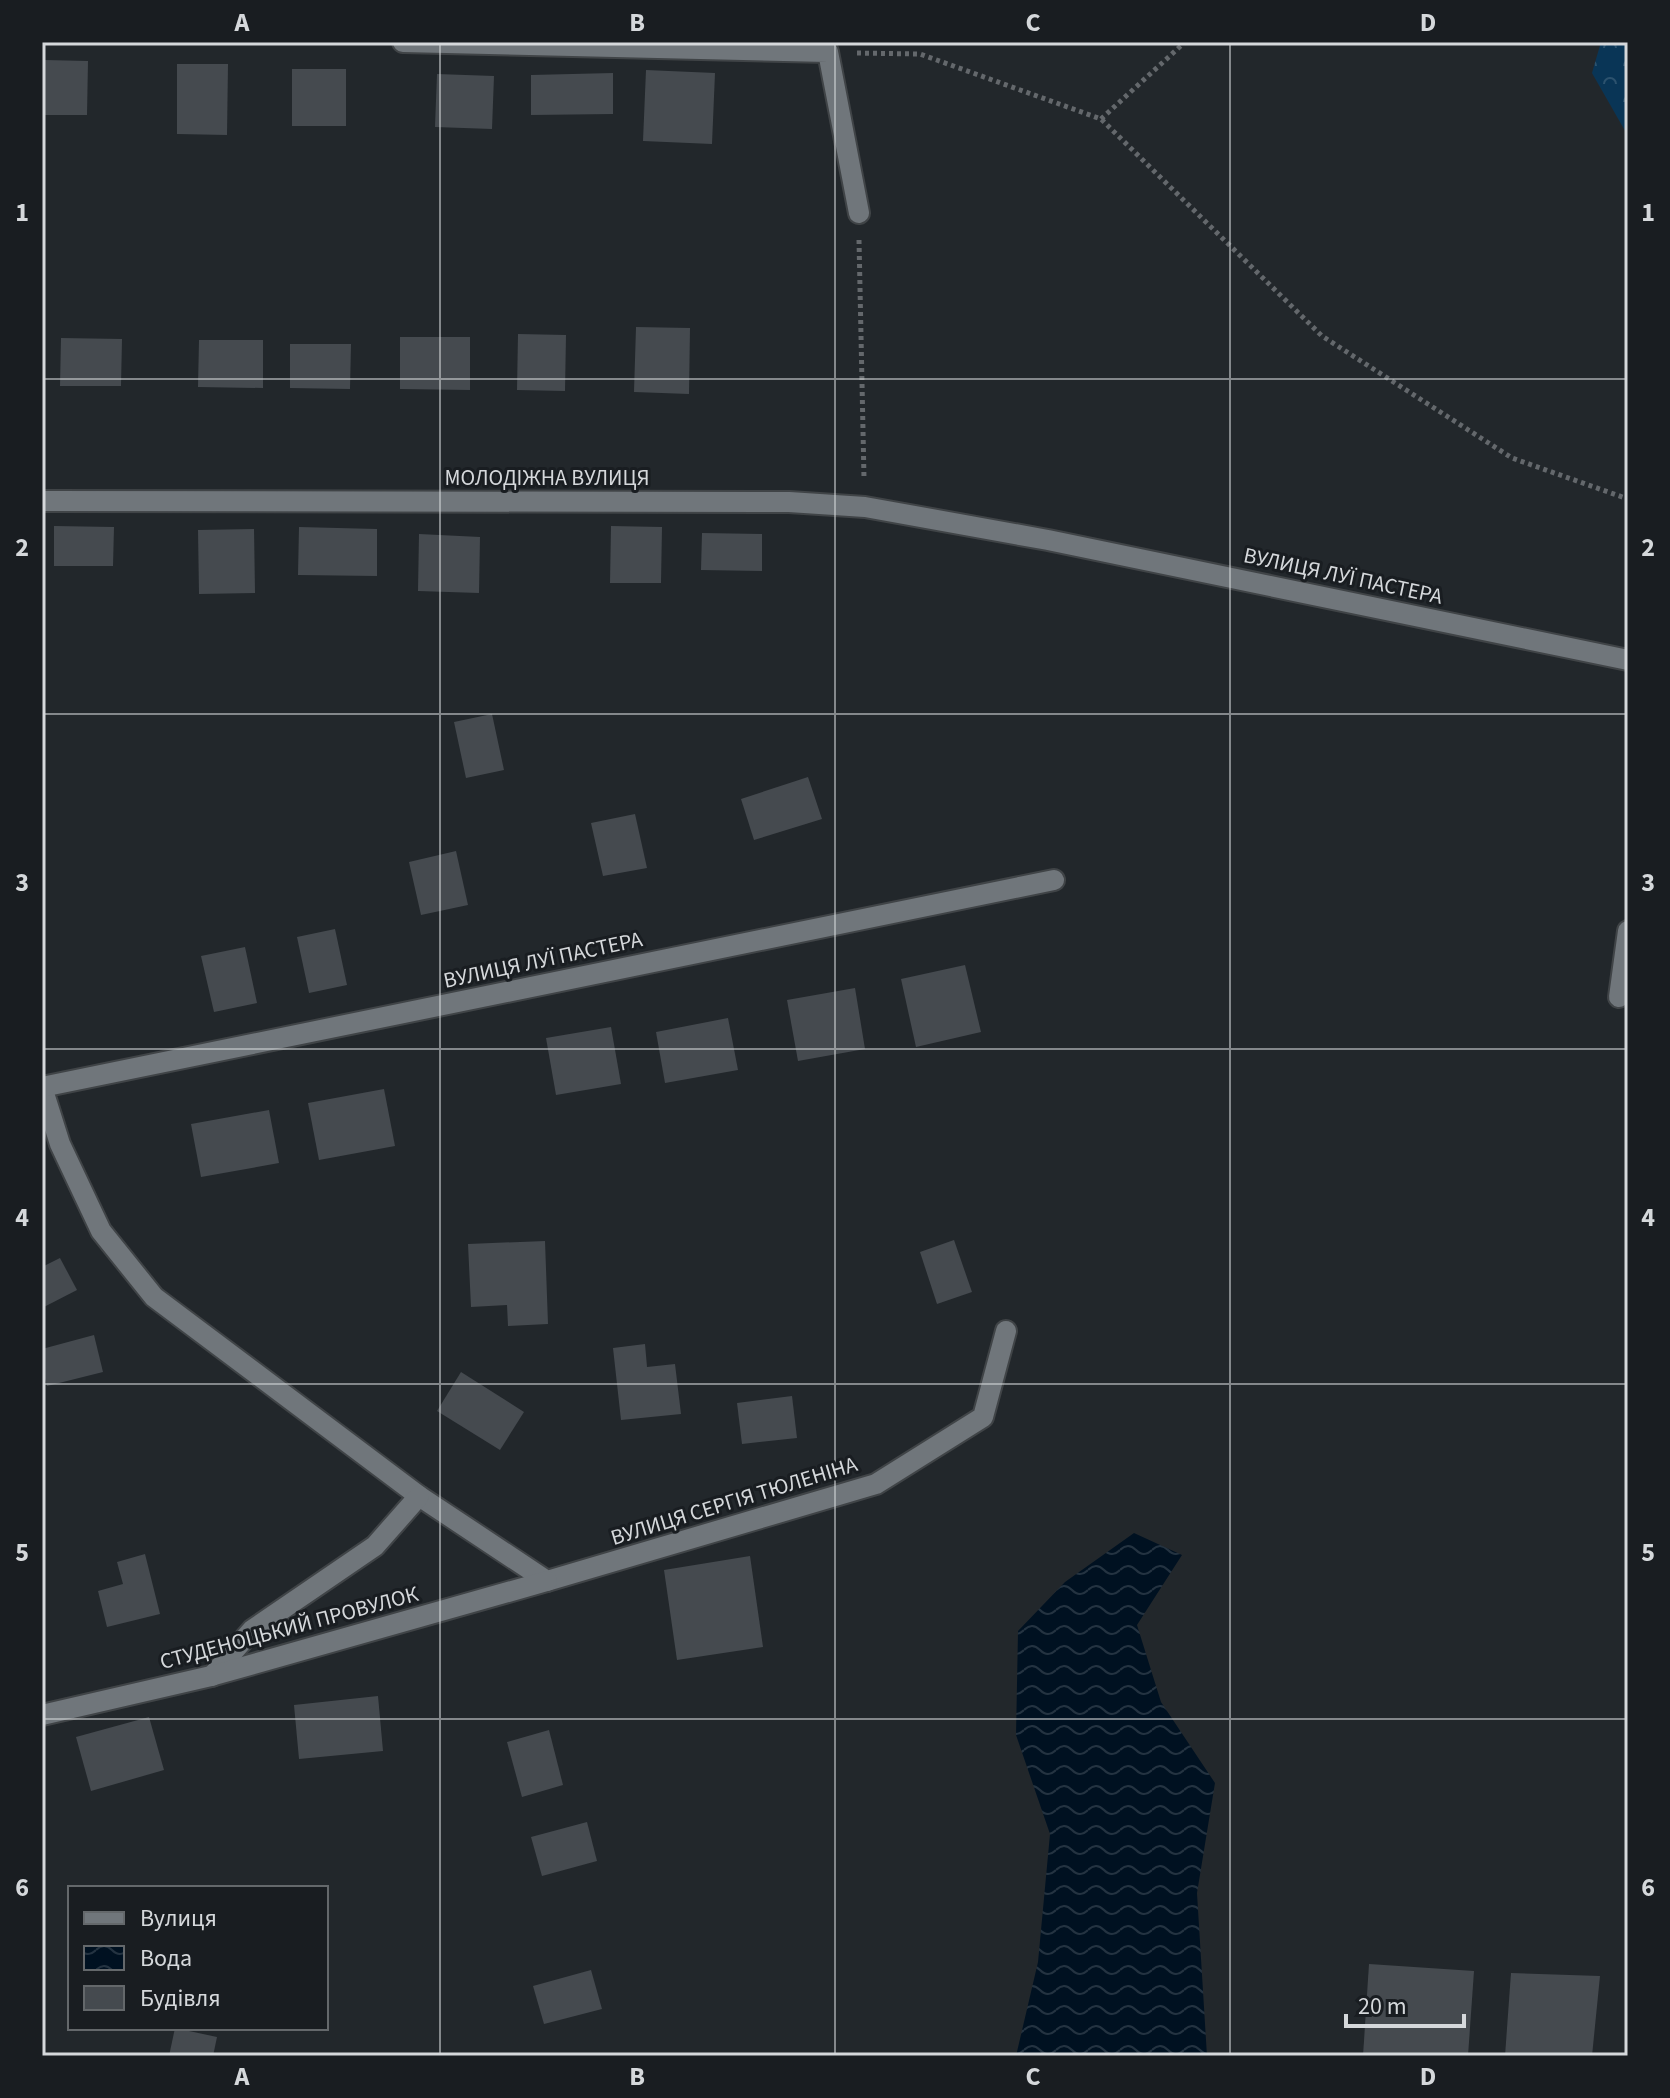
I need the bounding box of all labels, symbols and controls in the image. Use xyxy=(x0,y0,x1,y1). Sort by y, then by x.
text: A xyxy=(234,4,251,41)
text: B xyxy=(629,4,645,41)
text: C xyxy=(1025,4,1041,41)
text: D xyxy=(1420,4,1436,41)
text: 1 xyxy=(15,194,29,231)
text: 1 xyxy=(1641,194,1655,231)
street label: МОЛОДІЖНА ВУЛИЦЯ xyxy=(445,462,649,494)
text: 2 xyxy=(15,529,29,566)
text: 2 xyxy=(1641,529,1655,566)
street label: ВУЛИЦЯ ЛУЇ ПАСТЕРА xyxy=(1241,539,1445,613)
text: 3 xyxy=(15,864,29,901)
text: 3 xyxy=(1641,864,1655,901)
street label: ВУЛИЦЯ ЛУЇ ПАСТЕРА xyxy=(441,923,645,997)
text: 4 xyxy=(15,1199,29,1236)
text: 4 xyxy=(1641,1199,1655,1236)
street label: ВУЛИЦЯ СЕРГІЯ ТЮЛЕНІНА xyxy=(607,1448,861,1554)
text: 5 xyxy=(15,1534,29,1571)
text: 5 xyxy=(1641,1534,1655,1571)
street label: СТУДЕНОЦЬКИЙ ПРОВУЛОК xyxy=(156,1578,422,1678)
text: 6 xyxy=(15,1869,29,1906)
text: 6 xyxy=(1641,1869,1655,1906)
legend xyxy=(68,1886,328,2030)
text: Вулиця xyxy=(140,1901,217,1936)
text: Вода xyxy=(140,1941,192,1976)
scale bar xyxy=(1346,1978,1464,2028)
text: Будівля xyxy=(140,1981,221,2016)
text: 20 m xyxy=(1358,1989,1407,2024)
text: A xyxy=(234,2058,251,2095)
text: B xyxy=(629,2058,645,2095)
text: C xyxy=(1025,2058,1041,2095)
text: D xyxy=(1420,2058,1436,2095)

